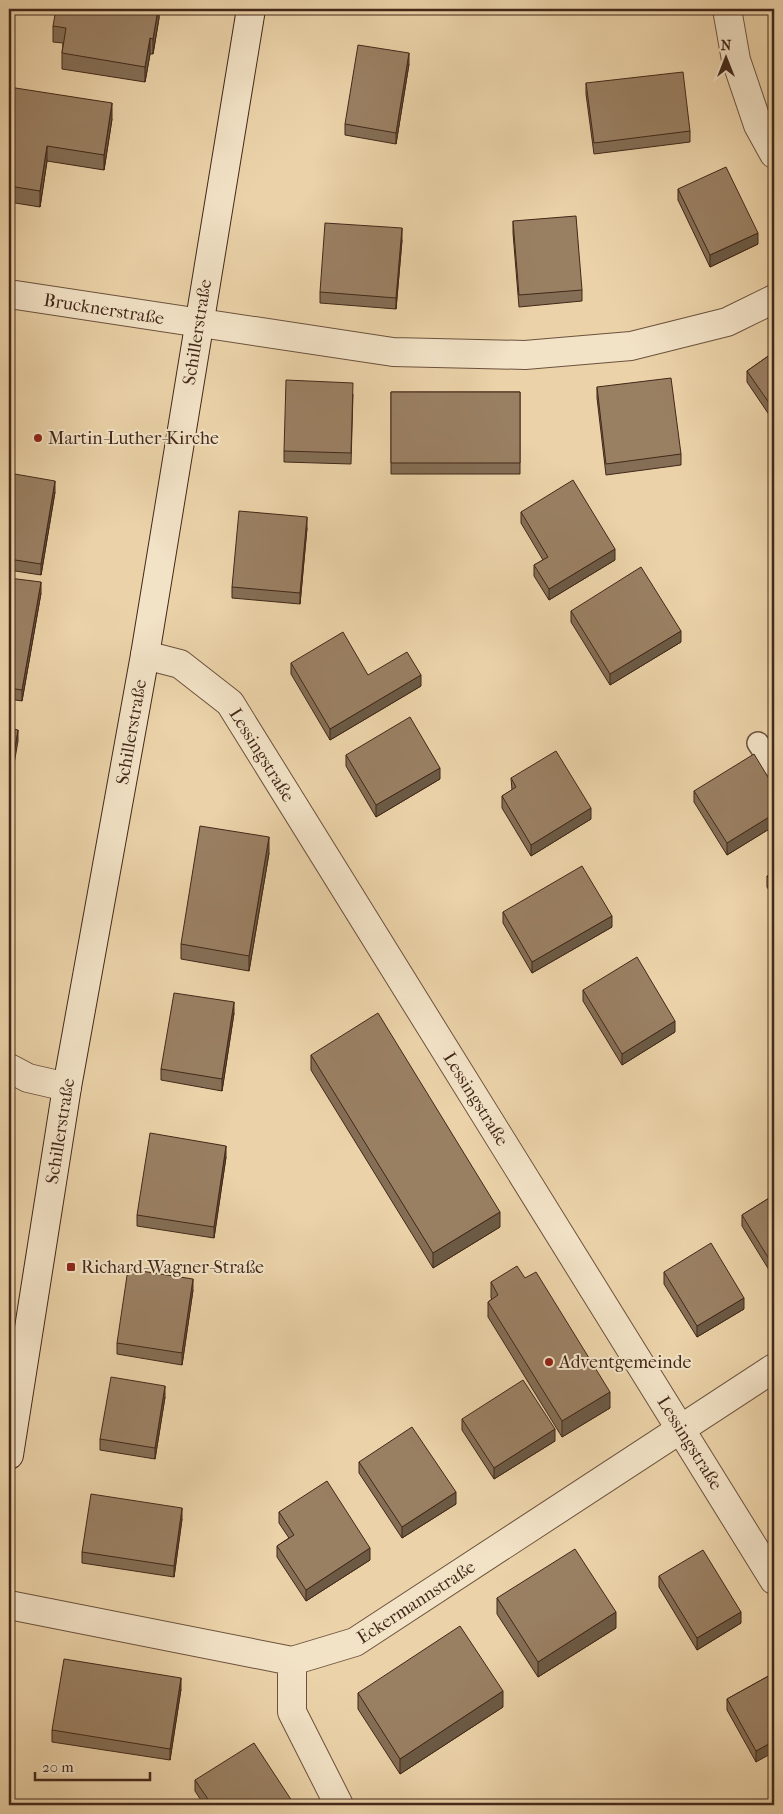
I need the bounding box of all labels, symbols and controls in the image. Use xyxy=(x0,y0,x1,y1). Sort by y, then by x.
north arrow xyxy=(700,32,750,82)
text: N xyxy=(721,37,732,54)
street label: Schillerstraße xyxy=(179,278,216,386)
street label: Brucknerstraße xyxy=(42,290,166,329)
place label: Martin-Luther-Kirche xyxy=(48,428,219,449)
marker: Martin-Luther-Kirche xyxy=(32,432,44,444)
street label: Schillerstraße xyxy=(112,678,151,786)
street label: Lessingstraße xyxy=(224,705,299,806)
street label: Lessingstraße xyxy=(438,1049,513,1150)
street label: Schillerstraße xyxy=(42,1077,79,1185)
place label: Richard-Wagner-Straße xyxy=(81,1257,264,1278)
marker: Richard-Wagner-Straße xyxy=(65,1261,77,1273)
place label: Adventgemeinde xyxy=(558,1352,691,1373)
marker: Adventgemeinde xyxy=(543,1356,555,1368)
street label: Lessingstraße xyxy=(652,1393,727,1494)
street label: Eckermannstraße xyxy=(353,1556,479,1648)
scale bar xyxy=(35,1749,150,1781)
text: 20 m xyxy=(42,1758,74,1776)

